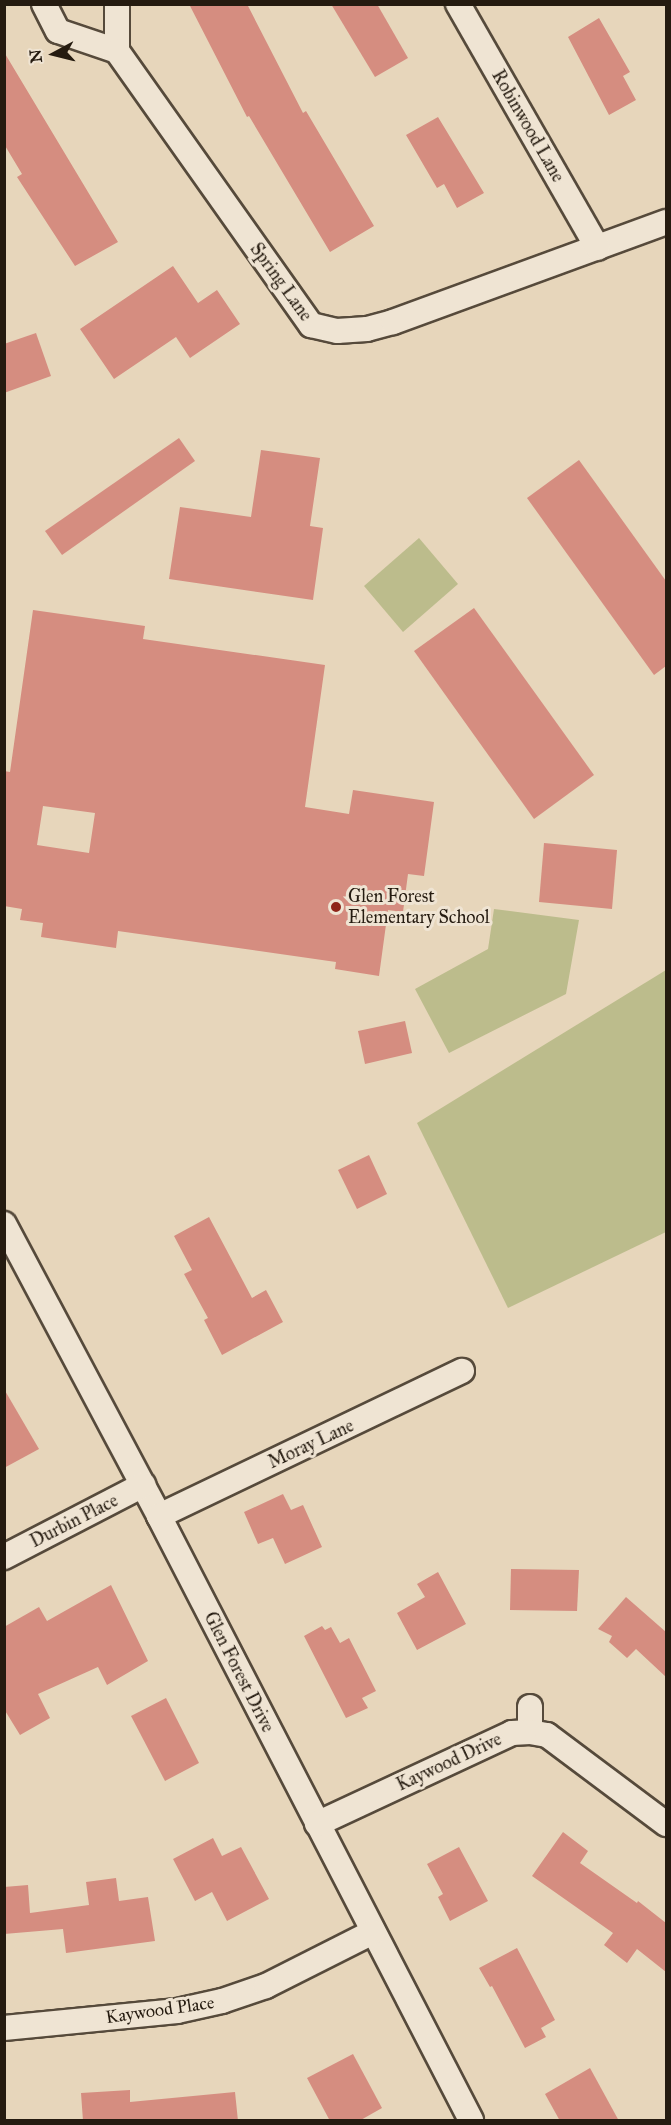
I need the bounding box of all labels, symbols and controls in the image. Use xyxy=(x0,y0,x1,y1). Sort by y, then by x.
north arrow xyxy=(24,24,84,84)
text: N xyxy=(25,48,46,64)
street label: Robinwood Lane xyxy=(487,66,569,186)
street label: Spring Lane xyxy=(245,239,317,325)
place label: Glen Forest Elementary School xyxy=(348,886,490,928)
marker: Glen Forest Elementary School xyxy=(329,900,343,914)
street label: Moray Lane xyxy=(265,1415,357,1473)
street label: Durbin Place xyxy=(26,1490,122,1552)
street label: Glen Forest Drive xyxy=(199,1608,279,1736)
street label: Kaywood Drive xyxy=(393,1728,505,1796)
street label: Kaywood Place xyxy=(104,1992,216,2028)

